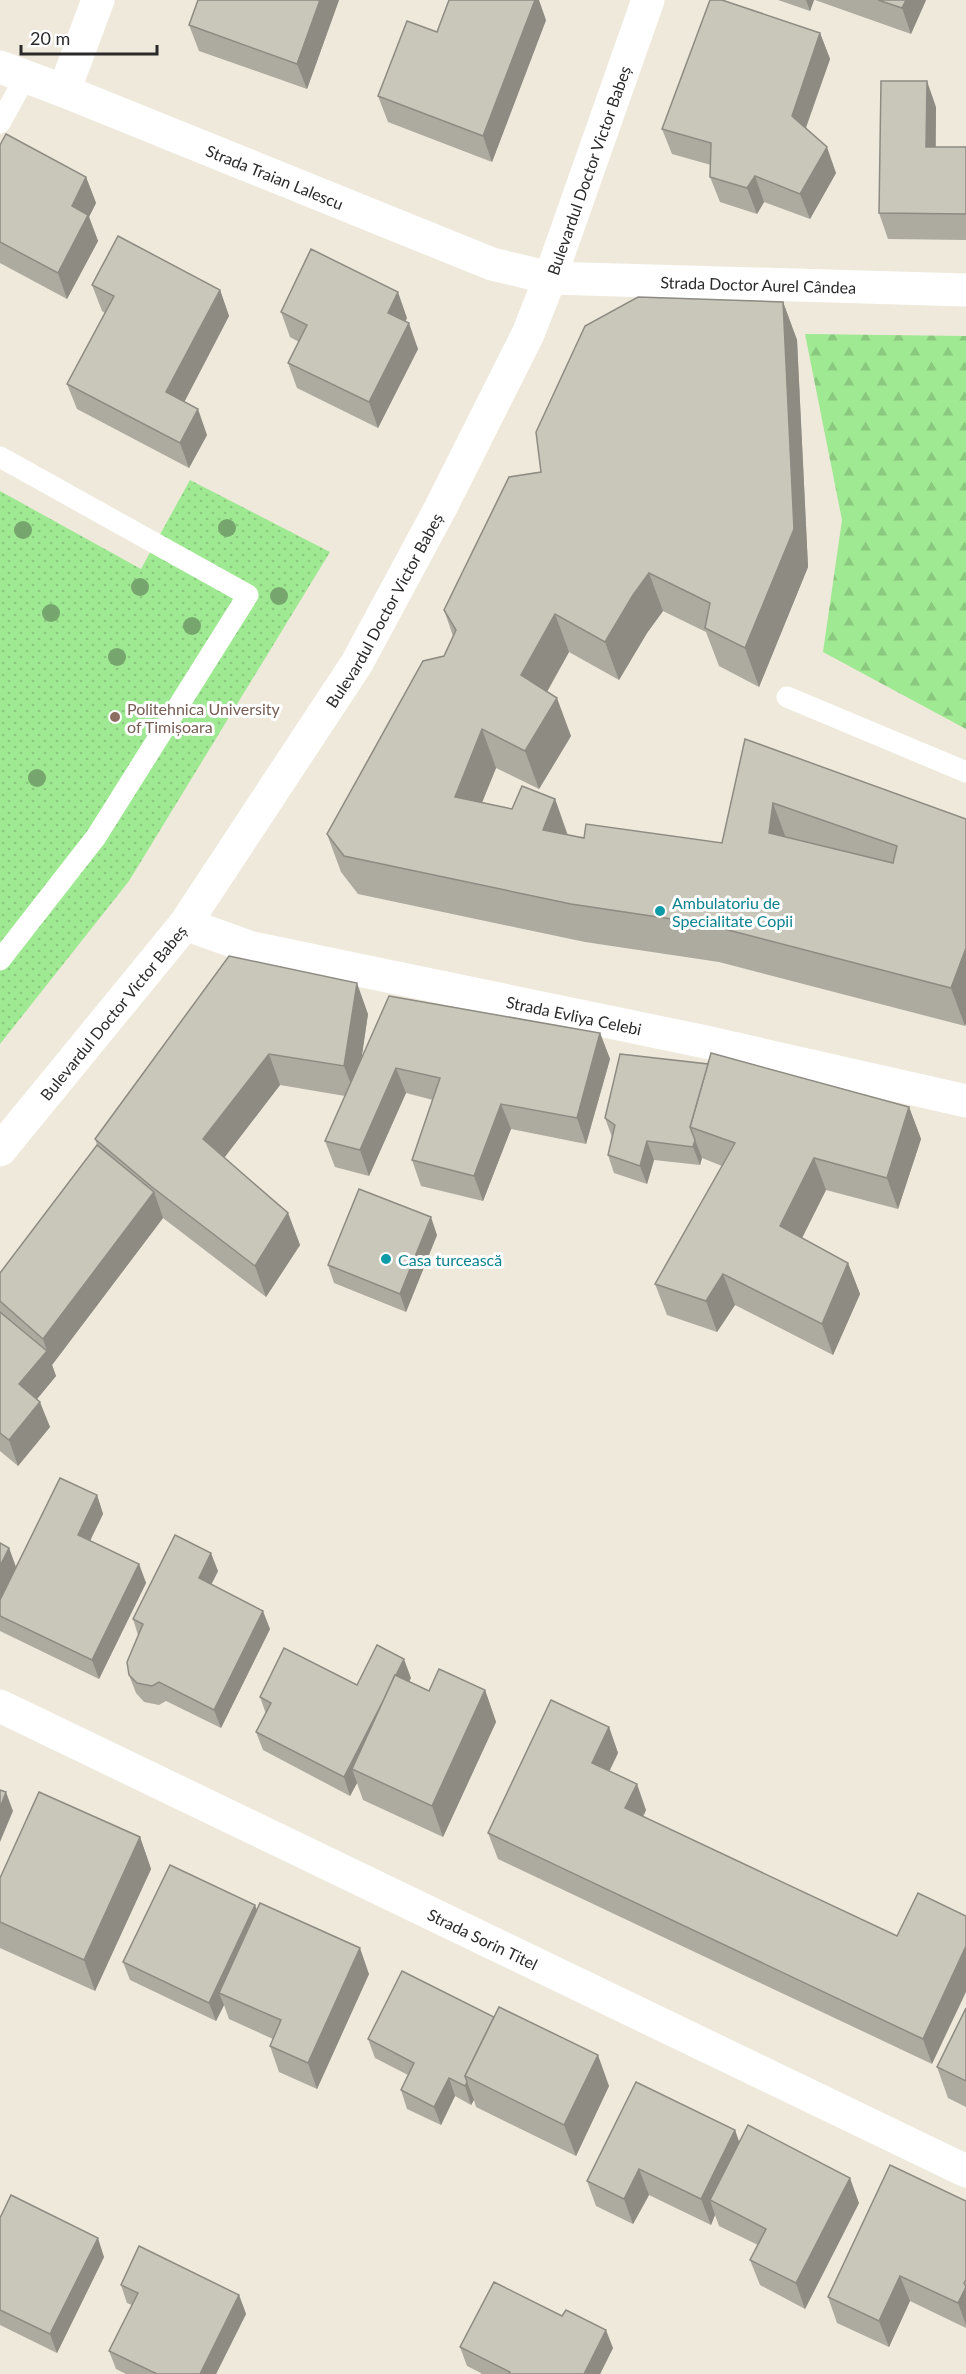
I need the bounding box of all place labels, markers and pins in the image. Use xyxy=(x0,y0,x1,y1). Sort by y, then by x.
place label: Politehnica University of Timișoara xyxy=(127,699,280,736)
marker: Politehnica University of Timișoara xyxy=(108,710,122,724)
place label: Ambulatoriu de Specialitate Copii xyxy=(672,893,793,930)
marker: Ambulatoriu de Specialitate Copii xyxy=(653,904,667,918)
place label: Casa turcească xyxy=(398,1250,502,1269)
marker: Casa turcească xyxy=(379,1252,393,1266)

